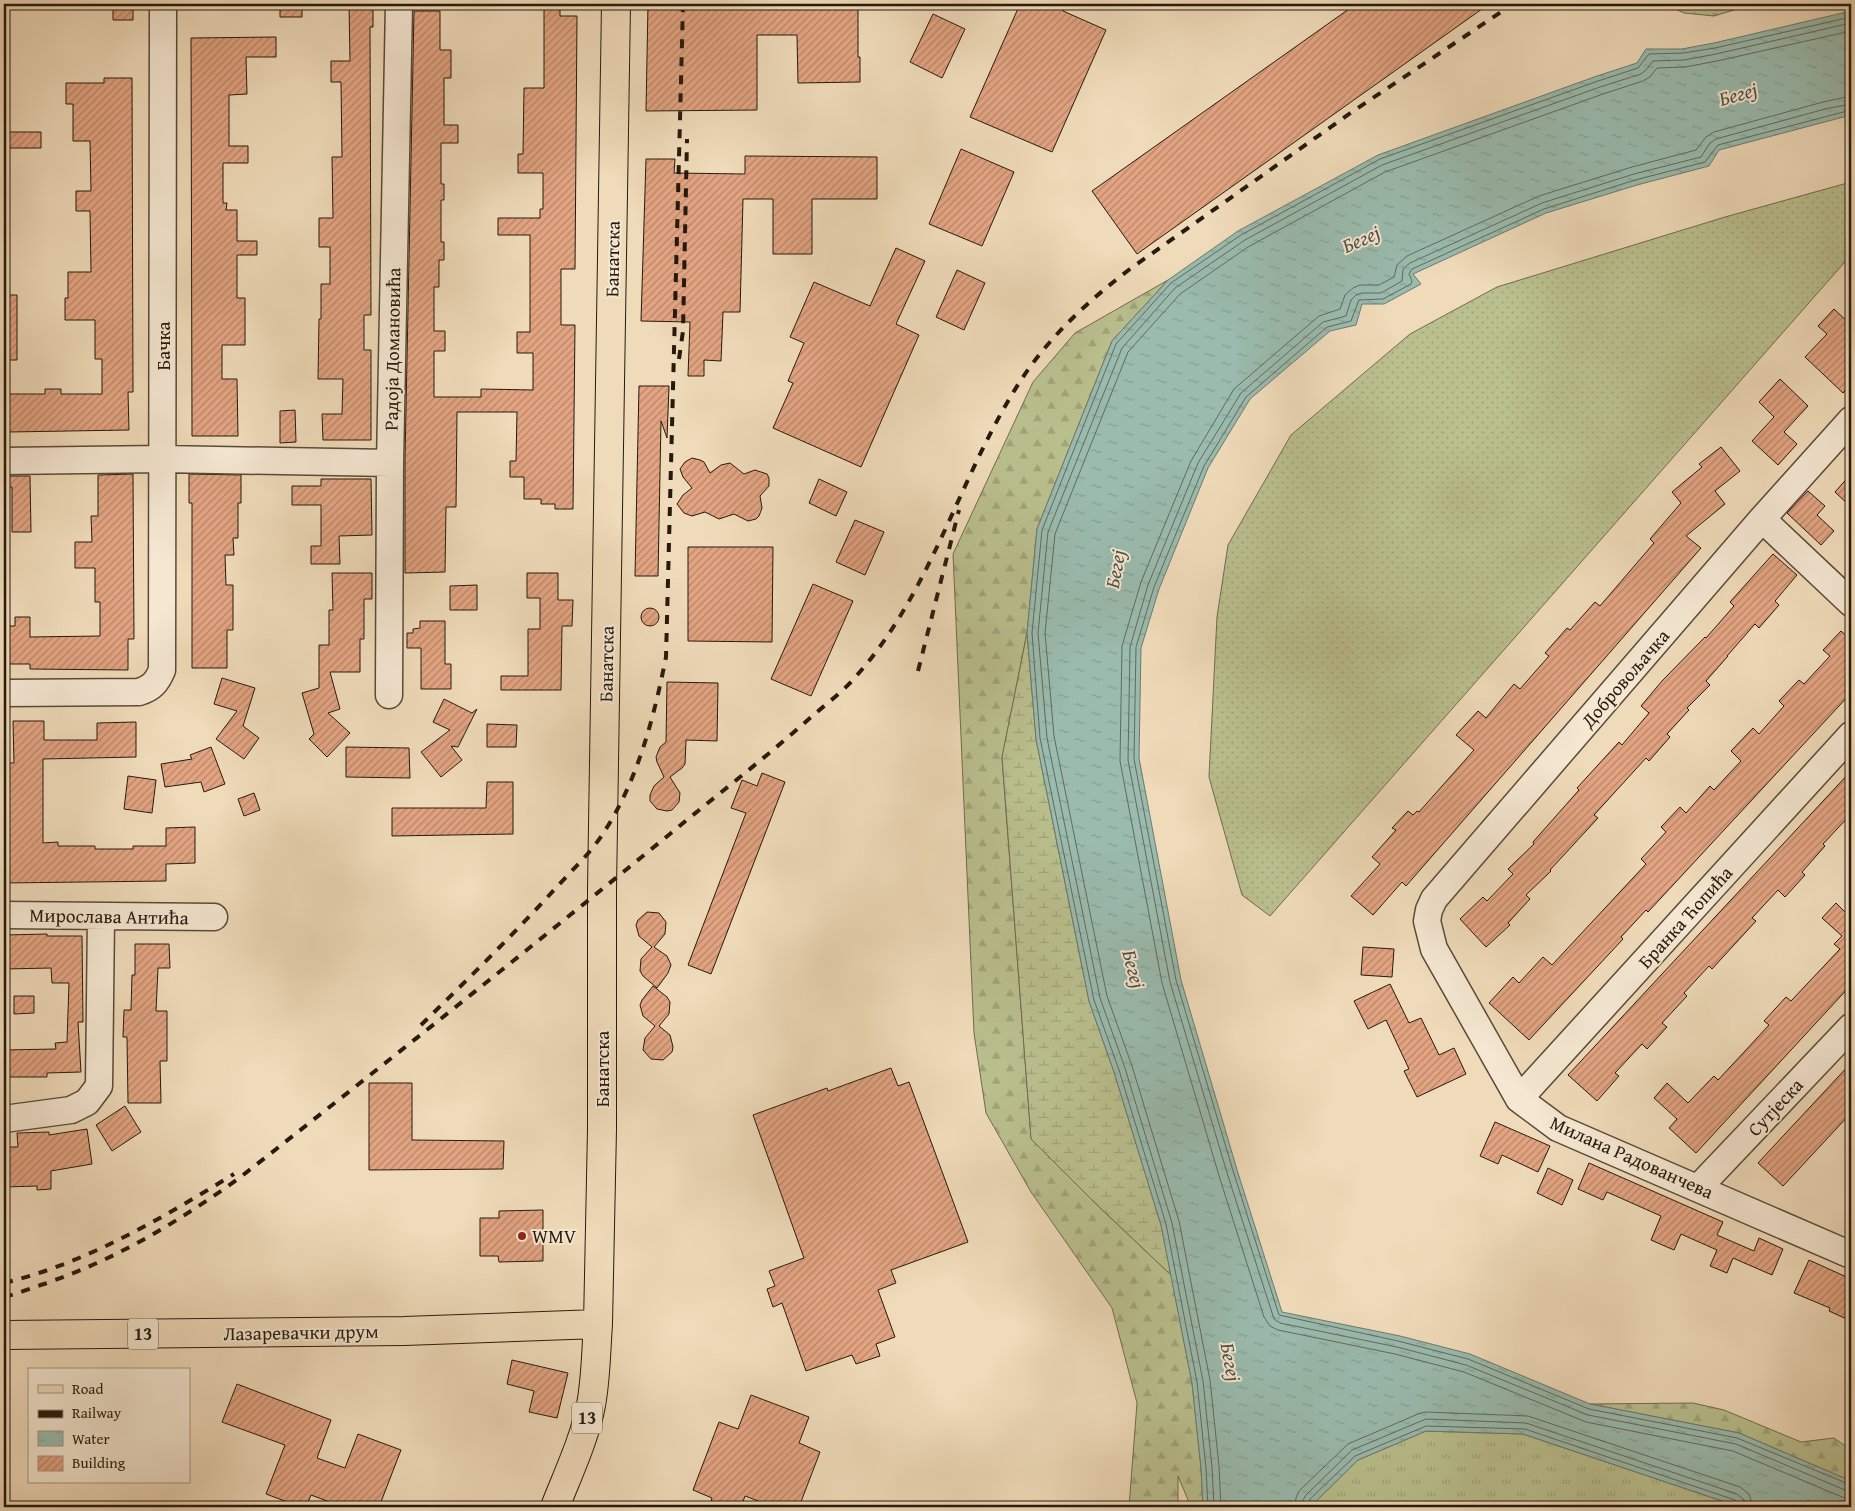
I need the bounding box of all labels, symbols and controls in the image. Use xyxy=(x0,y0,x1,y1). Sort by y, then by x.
water label: Бегеј xyxy=(1715,74,1761,113)
water label: Бегеј xyxy=(1337,217,1384,260)
street label: Банатска xyxy=(597,221,627,297)
street label: Радоја Домановића xyxy=(377,267,407,431)
street label: Бачка xyxy=(149,322,177,370)
water label: Бегеј xyxy=(1097,547,1132,591)
street label: Добровољачка xyxy=(1574,623,1676,734)
street label: Банатска xyxy=(591,626,621,702)
street label: Бранка Ћопића xyxy=(1631,859,1739,975)
street label: Мирослава Антића xyxy=(29,901,189,931)
water label: Бегеј xyxy=(1115,946,1154,991)
street label: Банатска xyxy=(588,1031,616,1107)
street label: Сутјеска xyxy=(1741,1072,1809,1142)
street label: Милана Радованчева xyxy=(1546,1108,1718,1206)
place label: WMV xyxy=(532,1222,577,1250)
marker: WMV xyxy=(516,1230,528,1242)
street label: Лазаревачки друм xyxy=(223,1317,379,1347)
road number: 13 xyxy=(128,1318,158,1350)
water label: Бегеј xyxy=(1214,1340,1249,1384)
legend xyxy=(28,1368,190,1484)
text: Road xyxy=(72,1378,103,1399)
text: Railway xyxy=(72,1402,122,1423)
road number: 13 xyxy=(572,1402,602,1434)
text: Water xyxy=(72,1428,110,1449)
text: Building xyxy=(72,1452,126,1473)

